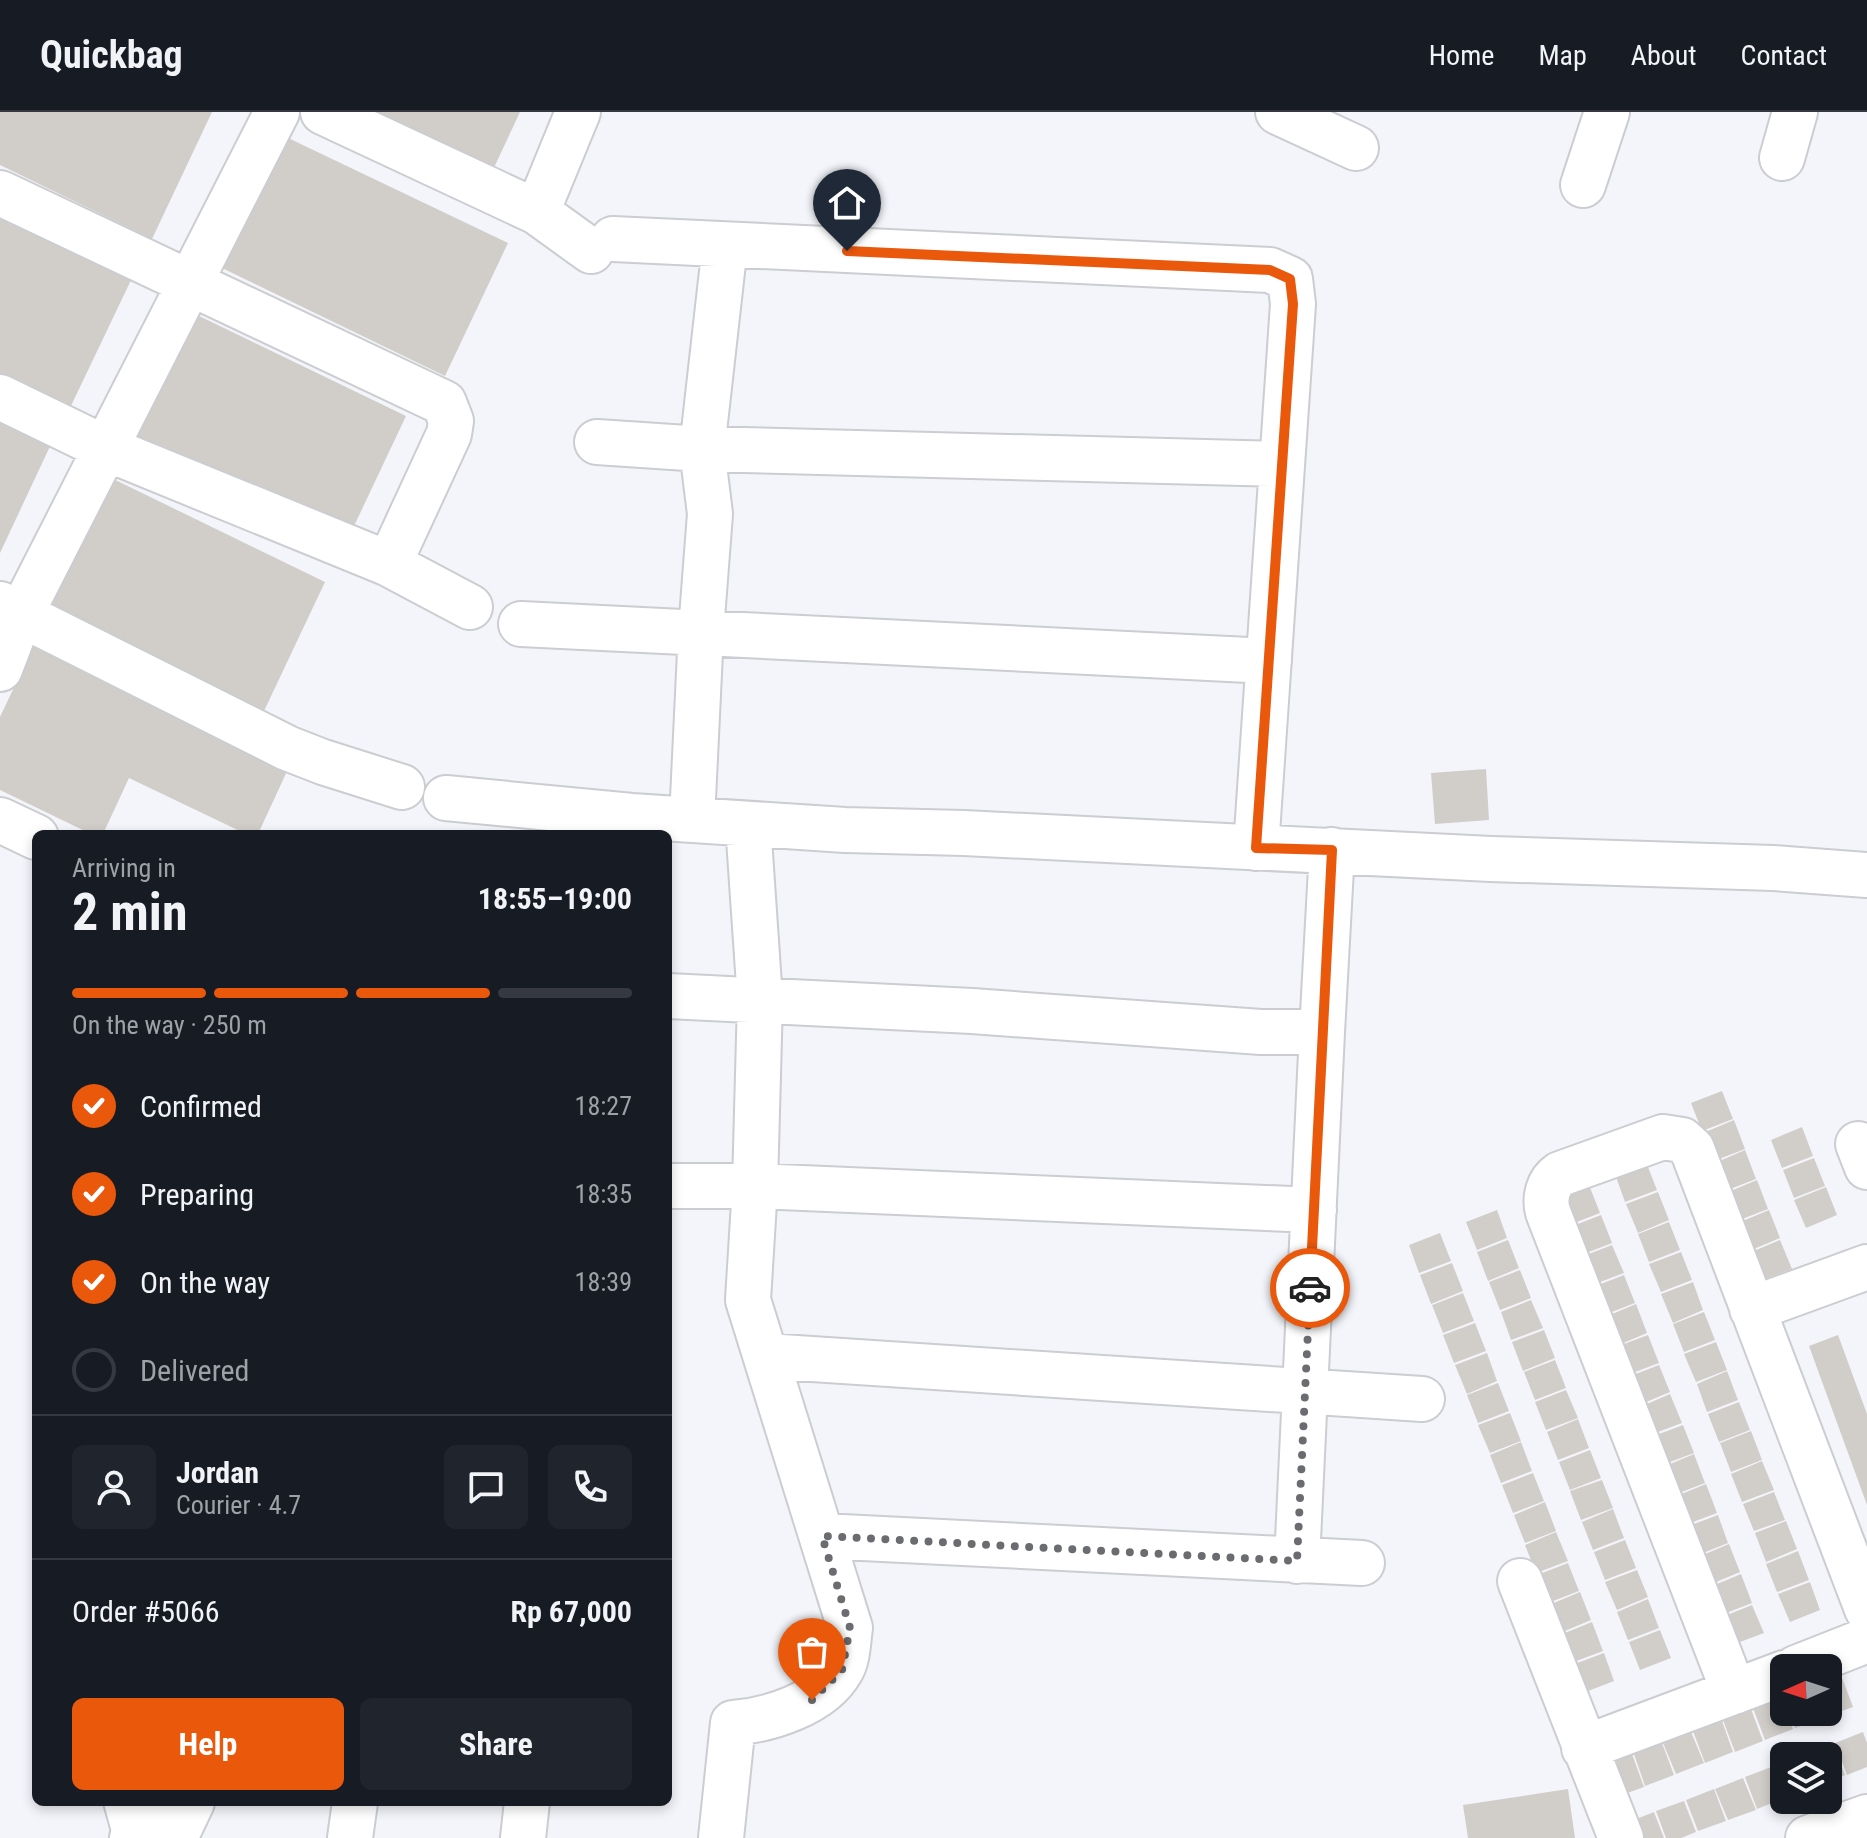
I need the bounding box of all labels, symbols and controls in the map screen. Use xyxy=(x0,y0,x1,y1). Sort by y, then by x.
text: Quickbag xyxy=(40,33,183,77)
text: Home xyxy=(1429,39,1494,72)
text: Map xyxy=(1538,39,1587,72)
text: About xyxy=(1631,39,1697,72)
text: Contact xyxy=(1741,39,1827,72)
pin xyxy=(813,169,881,251)
icon: home xyxy=(825,181,869,225)
text: Arriving in xyxy=(72,853,176,883)
text: 18:55–19:00 xyxy=(478,881,632,916)
text: 2 min xyxy=(72,882,188,943)
text: On the way · 250 m xyxy=(72,1010,267,1040)
icon: check xyxy=(72,1084,116,1128)
text: Confirmed xyxy=(140,1089,262,1124)
text: 18:27 xyxy=(575,1091,632,1121)
icon: check xyxy=(72,1172,116,1216)
text: Preparing xyxy=(140,1177,254,1212)
text: 18:35 xyxy=(575,1179,632,1209)
courier xyxy=(1270,1248,1350,1328)
icon: check xyxy=(72,1260,116,1304)
text: On the way xyxy=(140,1265,270,1300)
icon: car xyxy=(1288,1266,1332,1310)
text: 18:39 xyxy=(575,1267,632,1297)
text: Delivered xyxy=(140,1353,249,1388)
button: person xyxy=(72,1445,156,1529)
button: chat xyxy=(444,1445,528,1529)
button: phone xyxy=(548,1445,632,1529)
text: Jordan xyxy=(176,1455,259,1490)
text: Courier · 4.7 xyxy=(176,1490,301,1520)
text: Order #5066 xyxy=(72,1594,220,1629)
text: Rp 67,000 xyxy=(510,1594,632,1629)
pin xyxy=(778,1618,846,1700)
icon: bag xyxy=(790,1630,834,1674)
north arrow xyxy=(1770,1654,1842,1726)
map controls xyxy=(1770,1654,1842,1814)
button: Help xyxy=(72,1698,344,1790)
button: Share xyxy=(360,1698,632,1790)
button: layers xyxy=(1770,1742,1842,1814)

